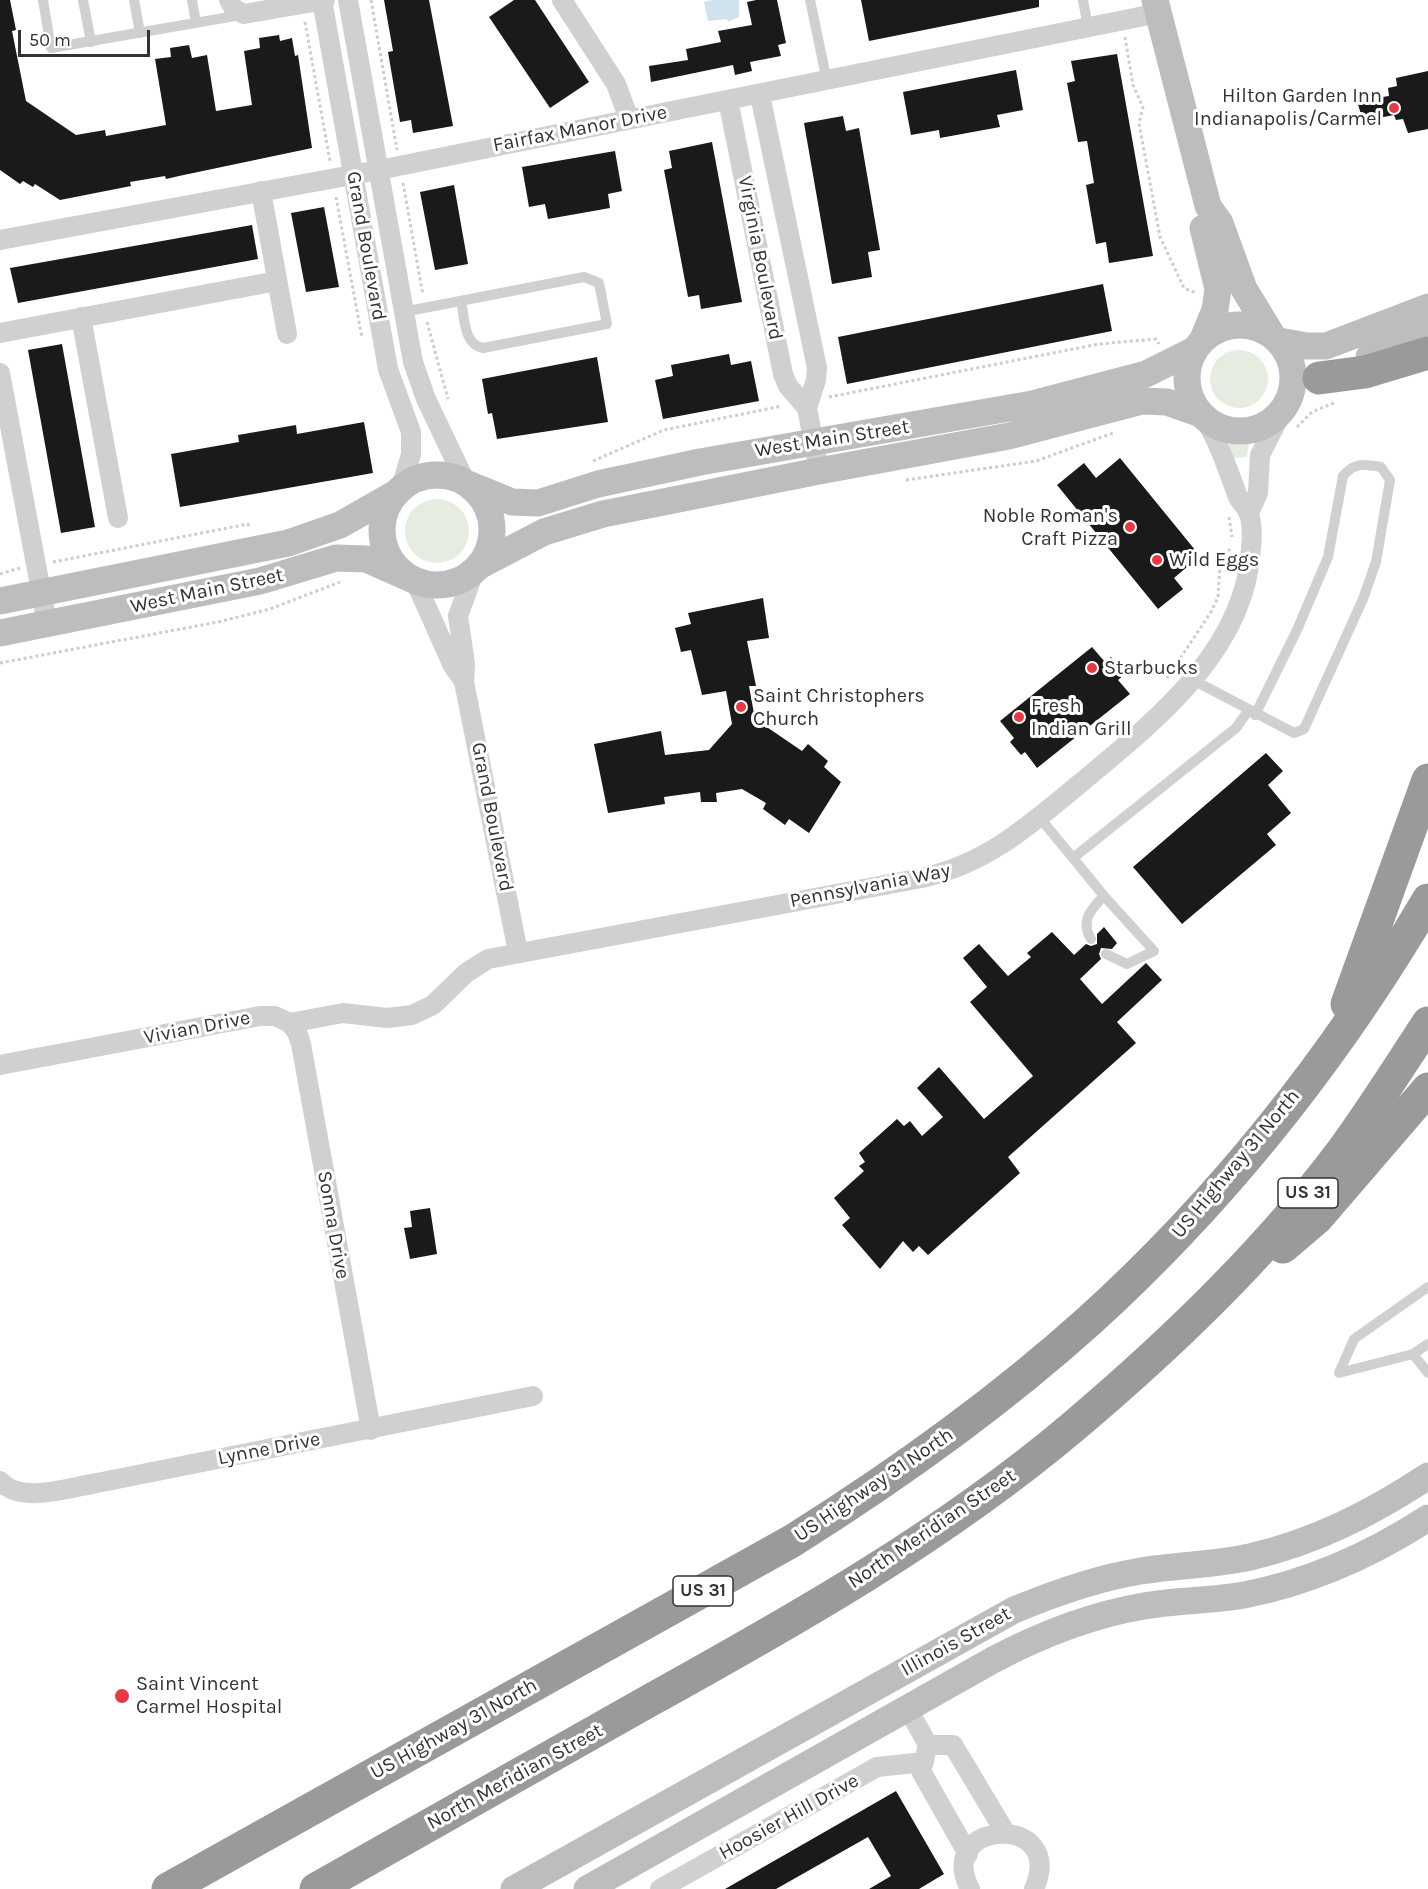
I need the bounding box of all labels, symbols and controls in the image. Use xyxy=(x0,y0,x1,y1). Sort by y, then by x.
scale bar xyxy=(21,18,153,56)
text: 50 m xyxy=(29,29,71,51)
place label: Hilton Garden Inn Indianapolis/Carmel xyxy=(1194,84,1382,131)
street label: Fairfax Manor Drive xyxy=(491,100,669,158)
marker: Hilton Garden Inn Indianapolis/Carmel xyxy=(1387,101,1401,115)
street label: Grand Boulevard xyxy=(341,169,391,323)
street label: Virginia Boulevard xyxy=(732,174,788,342)
street label: West Main Street xyxy=(753,415,911,463)
place label: Noble Roman's Craft Pizza xyxy=(983,504,1118,551)
marker: Noble Roman's Craft Pizza xyxy=(1123,520,1137,534)
place label: Wild Eggs xyxy=(1169,548,1259,572)
marker: Wild Eggs xyxy=(1150,553,1164,567)
street label: West Main Street xyxy=(128,563,286,619)
place label: Starbucks xyxy=(1104,656,1198,680)
marker: Starbucks xyxy=(1085,661,1099,675)
place label: Saint Christophers Church xyxy=(753,684,925,731)
place label: Fresh Indian Grill xyxy=(1031,694,1132,741)
marker: Saint Christophers Church xyxy=(734,700,748,714)
marker: Fresh Indian Grill xyxy=(1012,710,1026,724)
street label: Grand Boulevard xyxy=(466,740,518,894)
street label: Pennsylvania Way xyxy=(788,859,952,913)
street label: Vivian Drive xyxy=(142,1006,252,1050)
street label: US Highway 31 North xyxy=(1167,1085,1305,1243)
street label: Sonna Drive xyxy=(312,1169,354,1281)
road number: US 31 xyxy=(1278,1178,1338,1208)
street label: US Highway 31 North xyxy=(790,1423,958,1547)
street label: Lynne Drive xyxy=(216,1427,322,1471)
street label: North Meridian Street xyxy=(844,1464,1020,1594)
road number: US 31 xyxy=(673,1576,733,1606)
street label: Illinois Street xyxy=(897,1602,1015,1682)
place label: Saint Vincent Carmel Hospital xyxy=(136,1672,282,1719)
street label: US Highway 31 North xyxy=(367,1673,541,1785)
marker: Saint Vincent Carmel Hospital xyxy=(113,1687,131,1705)
street label: North Meridian Street xyxy=(423,1719,607,1835)
street label: Hoosier Hill Drive xyxy=(715,1769,863,1865)

